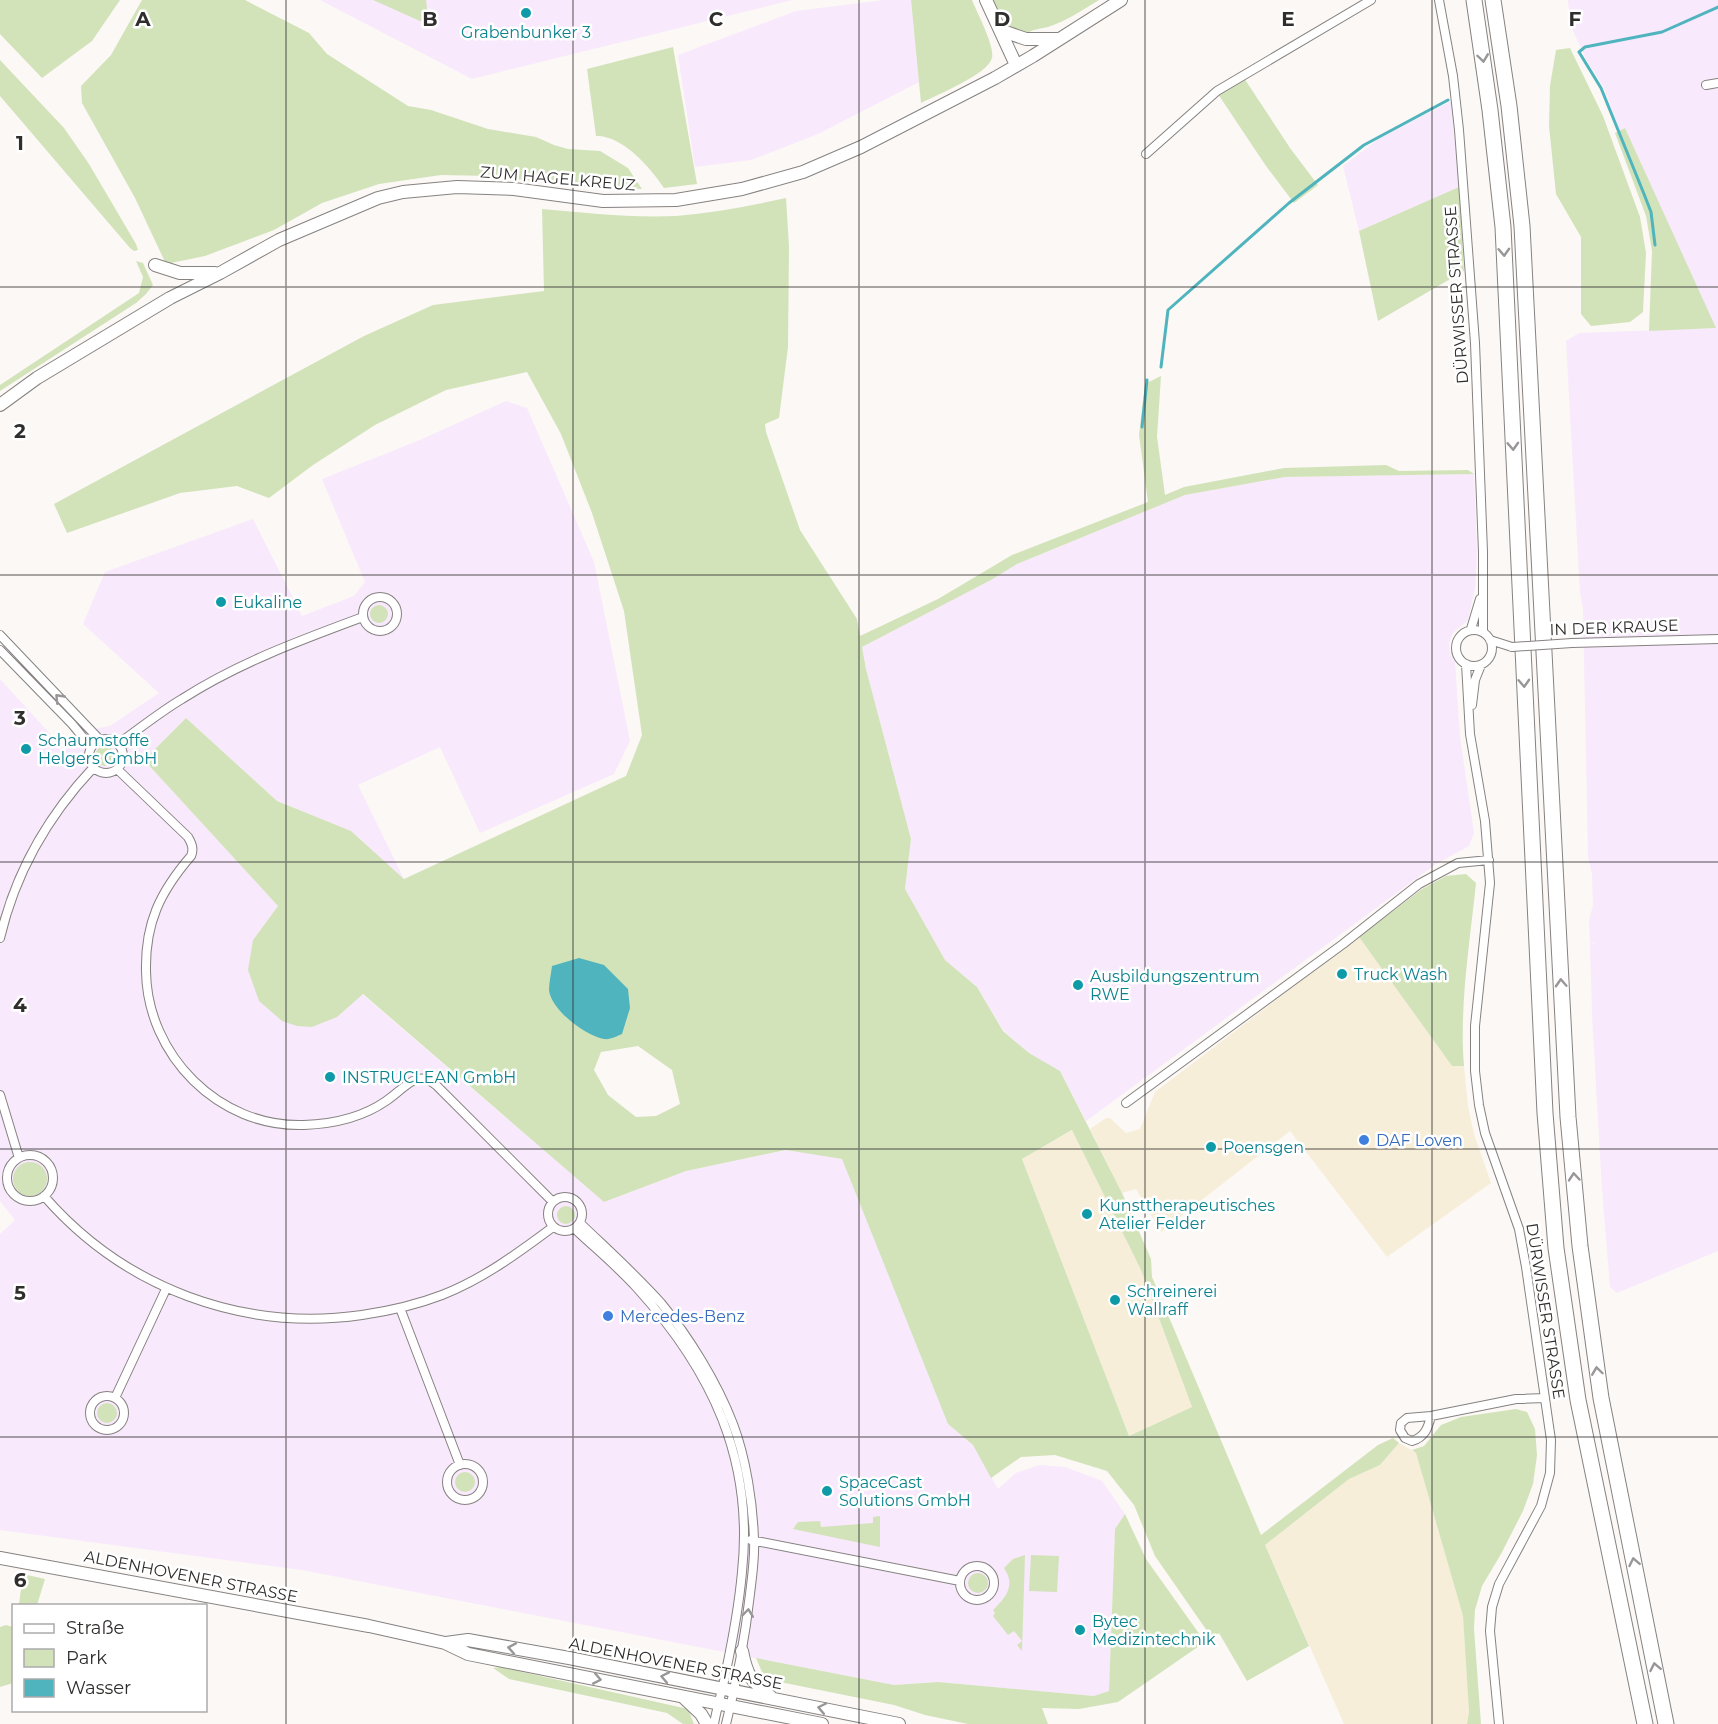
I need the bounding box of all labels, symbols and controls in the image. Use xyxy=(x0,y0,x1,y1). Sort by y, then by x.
marker: Grabenbunker 3 xyxy=(519,6,533,20)
text: A xyxy=(134,7,151,31)
text: B xyxy=(422,7,438,31)
text: C xyxy=(709,7,724,31)
text: D xyxy=(994,7,1010,31)
text: E xyxy=(1281,7,1295,31)
text: F xyxy=(1569,7,1582,31)
place label: Grabenbunker 3 xyxy=(461,23,591,42)
one-way arrow xyxy=(1477,53,1489,62)
text: 1 xyxy=(16,131,24,155)
street label: ZUM HAGELKREUZ xyxy=(479,162,637,195)
street label: DÜRWISSER STRASSE xyxy=(1440,205,1472,385)
one-way arrow xyxy=(1497,247,1510,256)
text: 2 xyxy=(14,419,26,443)
one-way arrow xyxy=(1506,442,1519,451)
place label: Eukaline xyxy=(233,593,302,612)
marker: Eukaline xyxy=(214,595,228,609)
street label: IN DER KRAUSE xyxy=(1549,616,1679,639)
one-way arrow xyxy=(1518,679,1531,688)
one-way arrow xyxy=(56,694,67,705)
text: 3 xyxy=(13,706,26,730)
place label: Schaumstoffe Helgers GmbH xyxy=(38,731,157,768)
marker: Schaumstoffe Helgers GmbH xyxy=(19,742,33,756)
place label: Truck Wash xyxy=(1354,965,1448,984)
place label: Ausbildungszentrum RWE xyxy=(1090,967,1260,1004)
marker: Truck Wash xyxy=(1335,967,1349,981)
marker: Ausbildungszentrum RWE xyxy=(1071,978,1085,992)
one-way arrow xyxy=(1555,978,1568,987)
text: 4 xyxy=(13,993,27,1017)
place label: INSTRUCLEAN GmbH xyxy=(342,1068,516,1087)
marker: INSTRUCLEAN GmbH xyxy=(323,1070,337,1084)
place label: DAF Loven xyxy=(1376,1131,1463,1150)
marker: DAF Loven xyxy=(1357,1133,1371,1147)
place label: Poensgen xyxy=(1223,1138,1304,1157)
marker: Poensgen xyxy=(1204,1140,1218,1154)
one-way arrow xyxy=(1567,1173,1580,1182)
place label: Kunsttherapeutisches Atelier Felder xyxy=(1099,1196,1275,1233)
marker: Kunsttherapeutisches Atelier Felder xyxy=(1080,1207,1094,1221)
street label: DÜRWISSER STRASSE xyxy=(1522,1221,1570,1401)
text: 5 xyxy=(14,1281,26,1305)
place label: Schreinerei Wallraff xyxy=(1127,1282,1217,1319)
marker: Schreinerei Wallraff xyxy=(1108,1293,1122,1307)
place label: Mercedes-Benz xyxy=(620,1307,745,1326)
marker: Mercedes-Benz xyxy=(601,1309,615,1323)
one-way arrow xyxy=(1592,1366,1604,1375)
place label: SpaceCast Solutions GmbH xyxy=(839,1473,971,1510)
marker: SpaceCast Solutions GmbH xyxy=(820,1484,834,1498)
street label: ALDENHOVENER STRASSE xyxy=(82,1546,299,1607)
one-way arrow xyxy=(1628,1557,1641,1567)
text: 6 xyxy=(14,1568,27,1592)
legend xyxy=(12,1604,207,1712)
one-way arrow xyxy=(741,1608,754,1617)
place label: Bytec Medizintechnik xyxy=(1092,1612,1216,1649)
text: Straße xyxy=(66,1617,125,1639)
marker: Bytec Medizintechnik xyxy=(1073,1623,1087,1637)
street label: ALDENHOVENER STRASSE xyxy=(567,1633,784,1694)
one-way arrow xyxy=(507,1642,517,1655)
text: Park xyxy=(66,1647,107,1669)
one-way arrow xyxy=(1649,1662,1662,1672)
one-way arrow xyxy=(660,1671,670,1684)
one-way arrow xyxy=(592,1673,602,1685)
text: Wasser xyxy=(66,1677,131,1699)
one-way arrow xyxy=(817,1702,827,1715)

